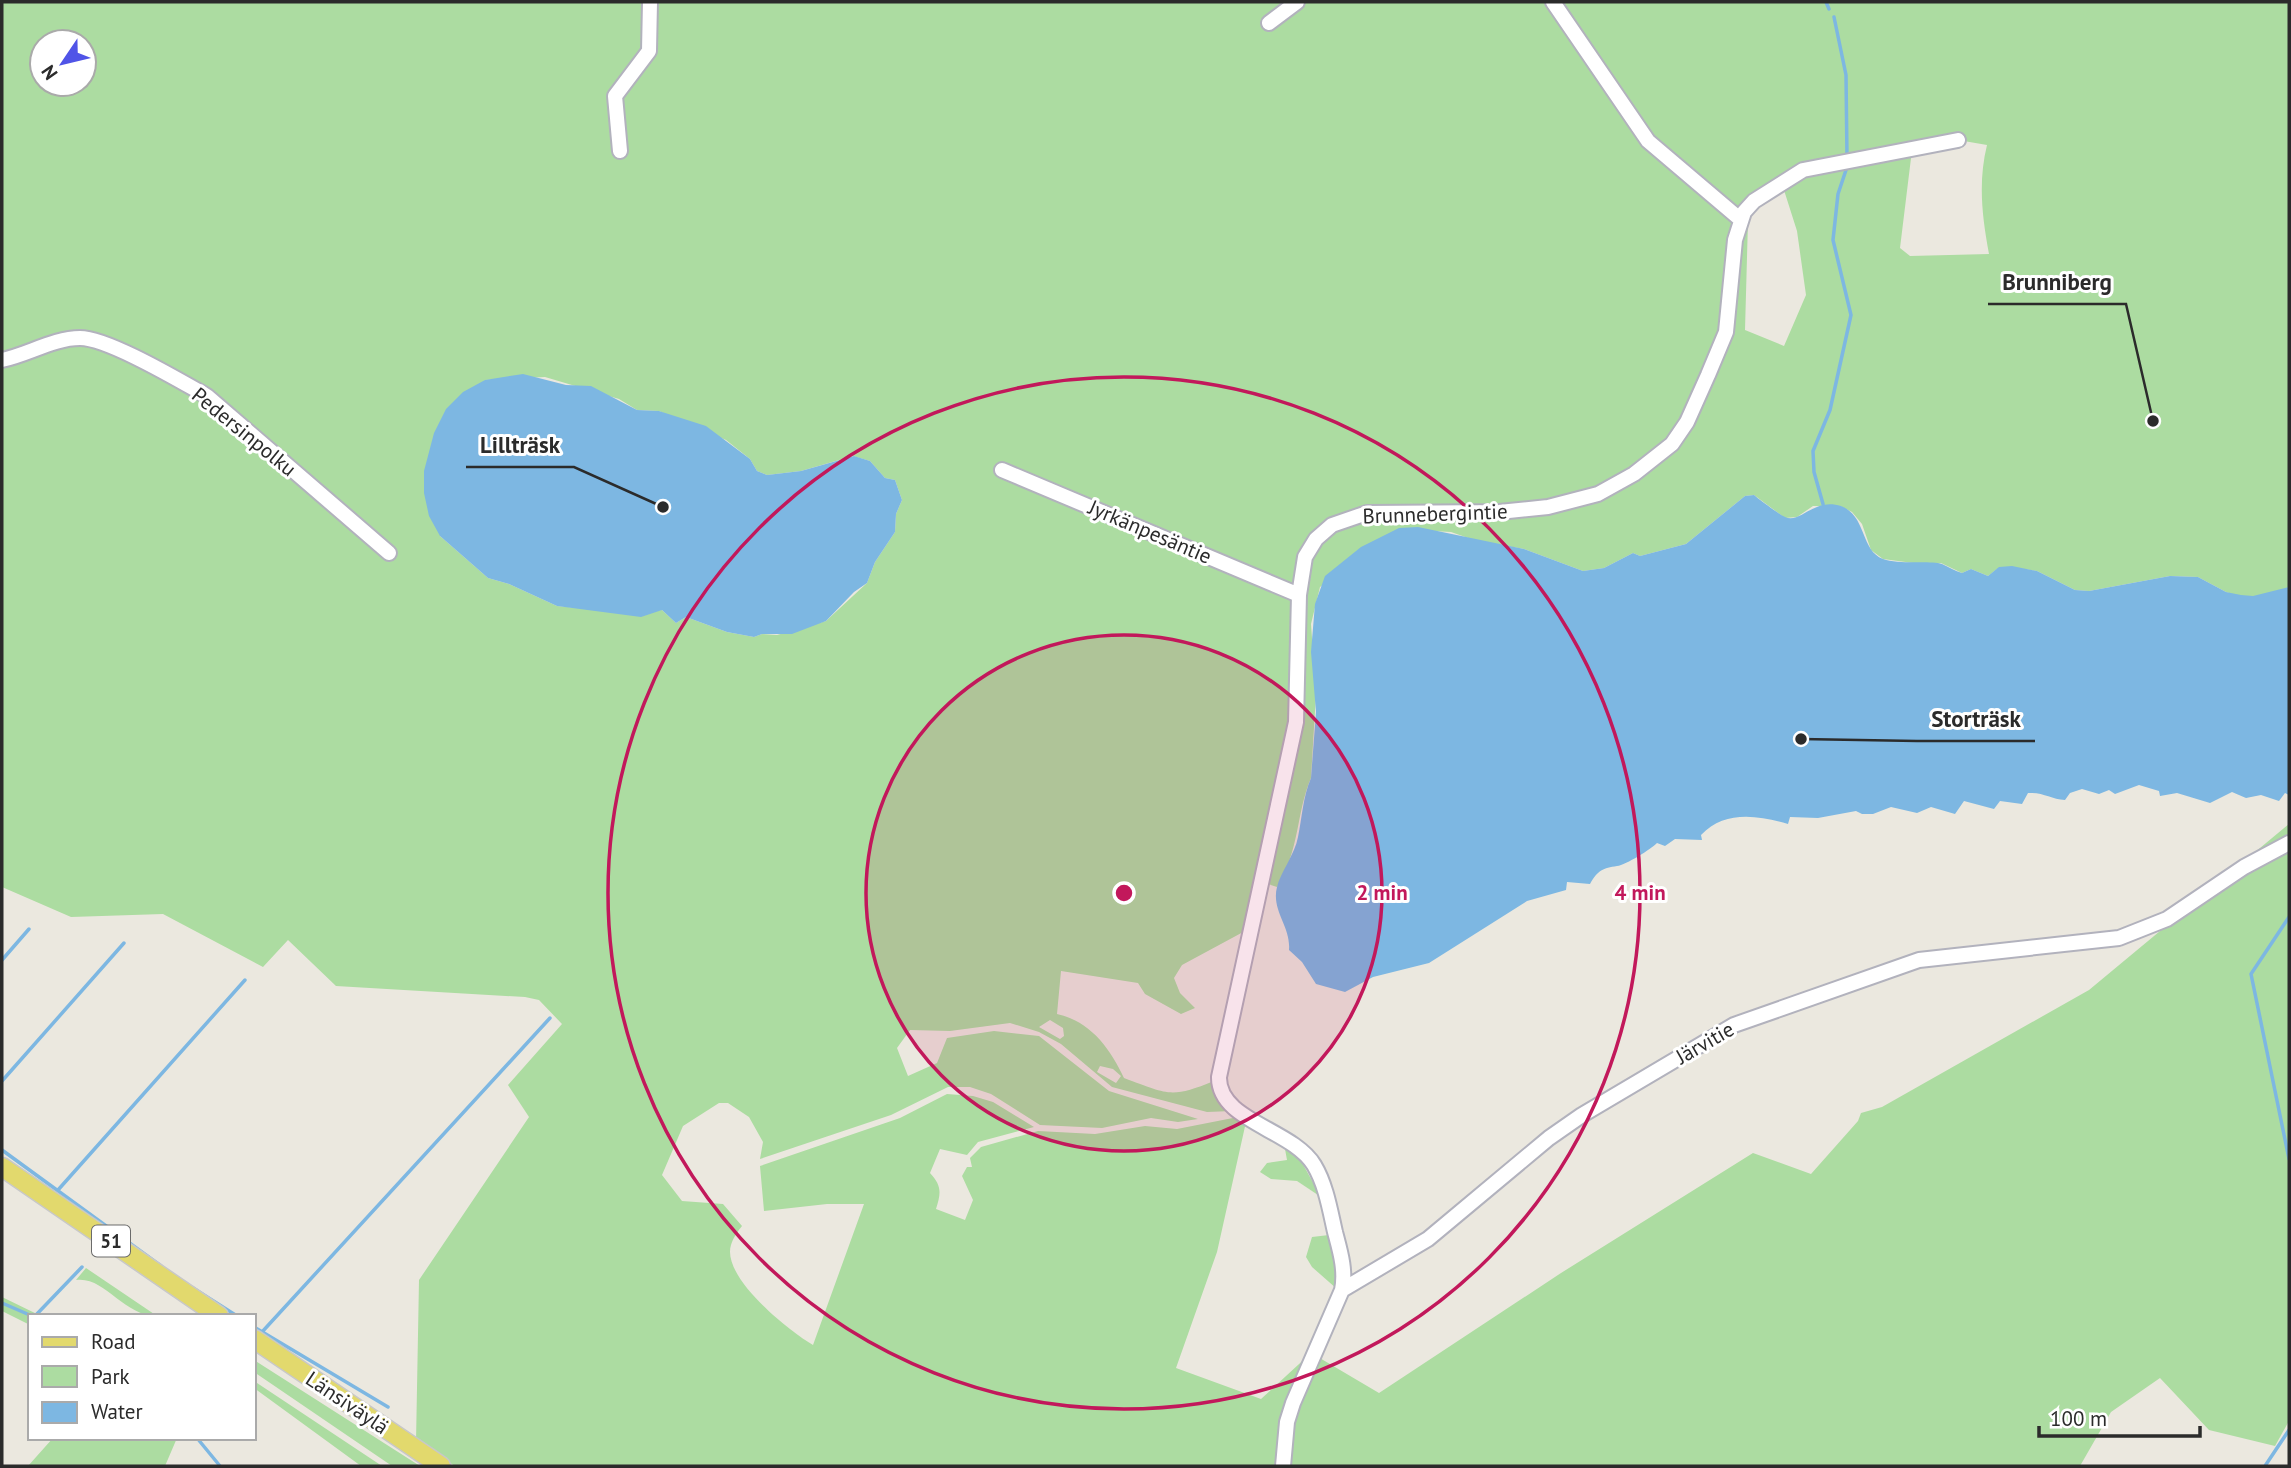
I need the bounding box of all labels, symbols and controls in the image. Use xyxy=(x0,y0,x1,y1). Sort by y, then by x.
north arrow xyxy=(28,28,98,98)
text: N xyxy=(36,61,62,85)
callout: Brunniberg xyxy=(1988,260,2126,304)
text: Brunniberg xyxy=(2002,267,2112,296)
street label: Pedersinpolku xyxy=(187,381,302,482)
callout: Lillträsk xyxy=(466,423,574,467)
text: Lillträsk xyxy=(480,430,561,459)
street label: Jyrkänpesäntie xyxy=(1084,493,1216,570)
street label: Brunnebergintie xyxy=(1362,497,1508,530)
callout: Storträsk xyxy=(1917,697,2035,741)
text: Storträsk xyxy=(1931,704,2022,733)
text: 2 min xyxy=(1356,879,1408,906)
text: 4 min xyxy=(1614,879,1666,906)
centre of rings xyxy=(1112,881,1136,905)
street label: Järvitie xyxy=(1670,1015,1739,1070)
road number: 51 xyxy=(92,1226,130,1256)
legend xyxy=(28,1314,256,1440)
text: Road xyxy=(91,1328,135,1355)
text: Park xyxy=(91,1363,130,1390)
street label: Länsiväylä xyxy=(301,1365,394,1440)
scale bar xyxy=(2039,1394,2200,1438)
text: Water xyxy=(91,1398,143,1425)
text: 100 m xyxy=(2050,1405,2107,1432)

